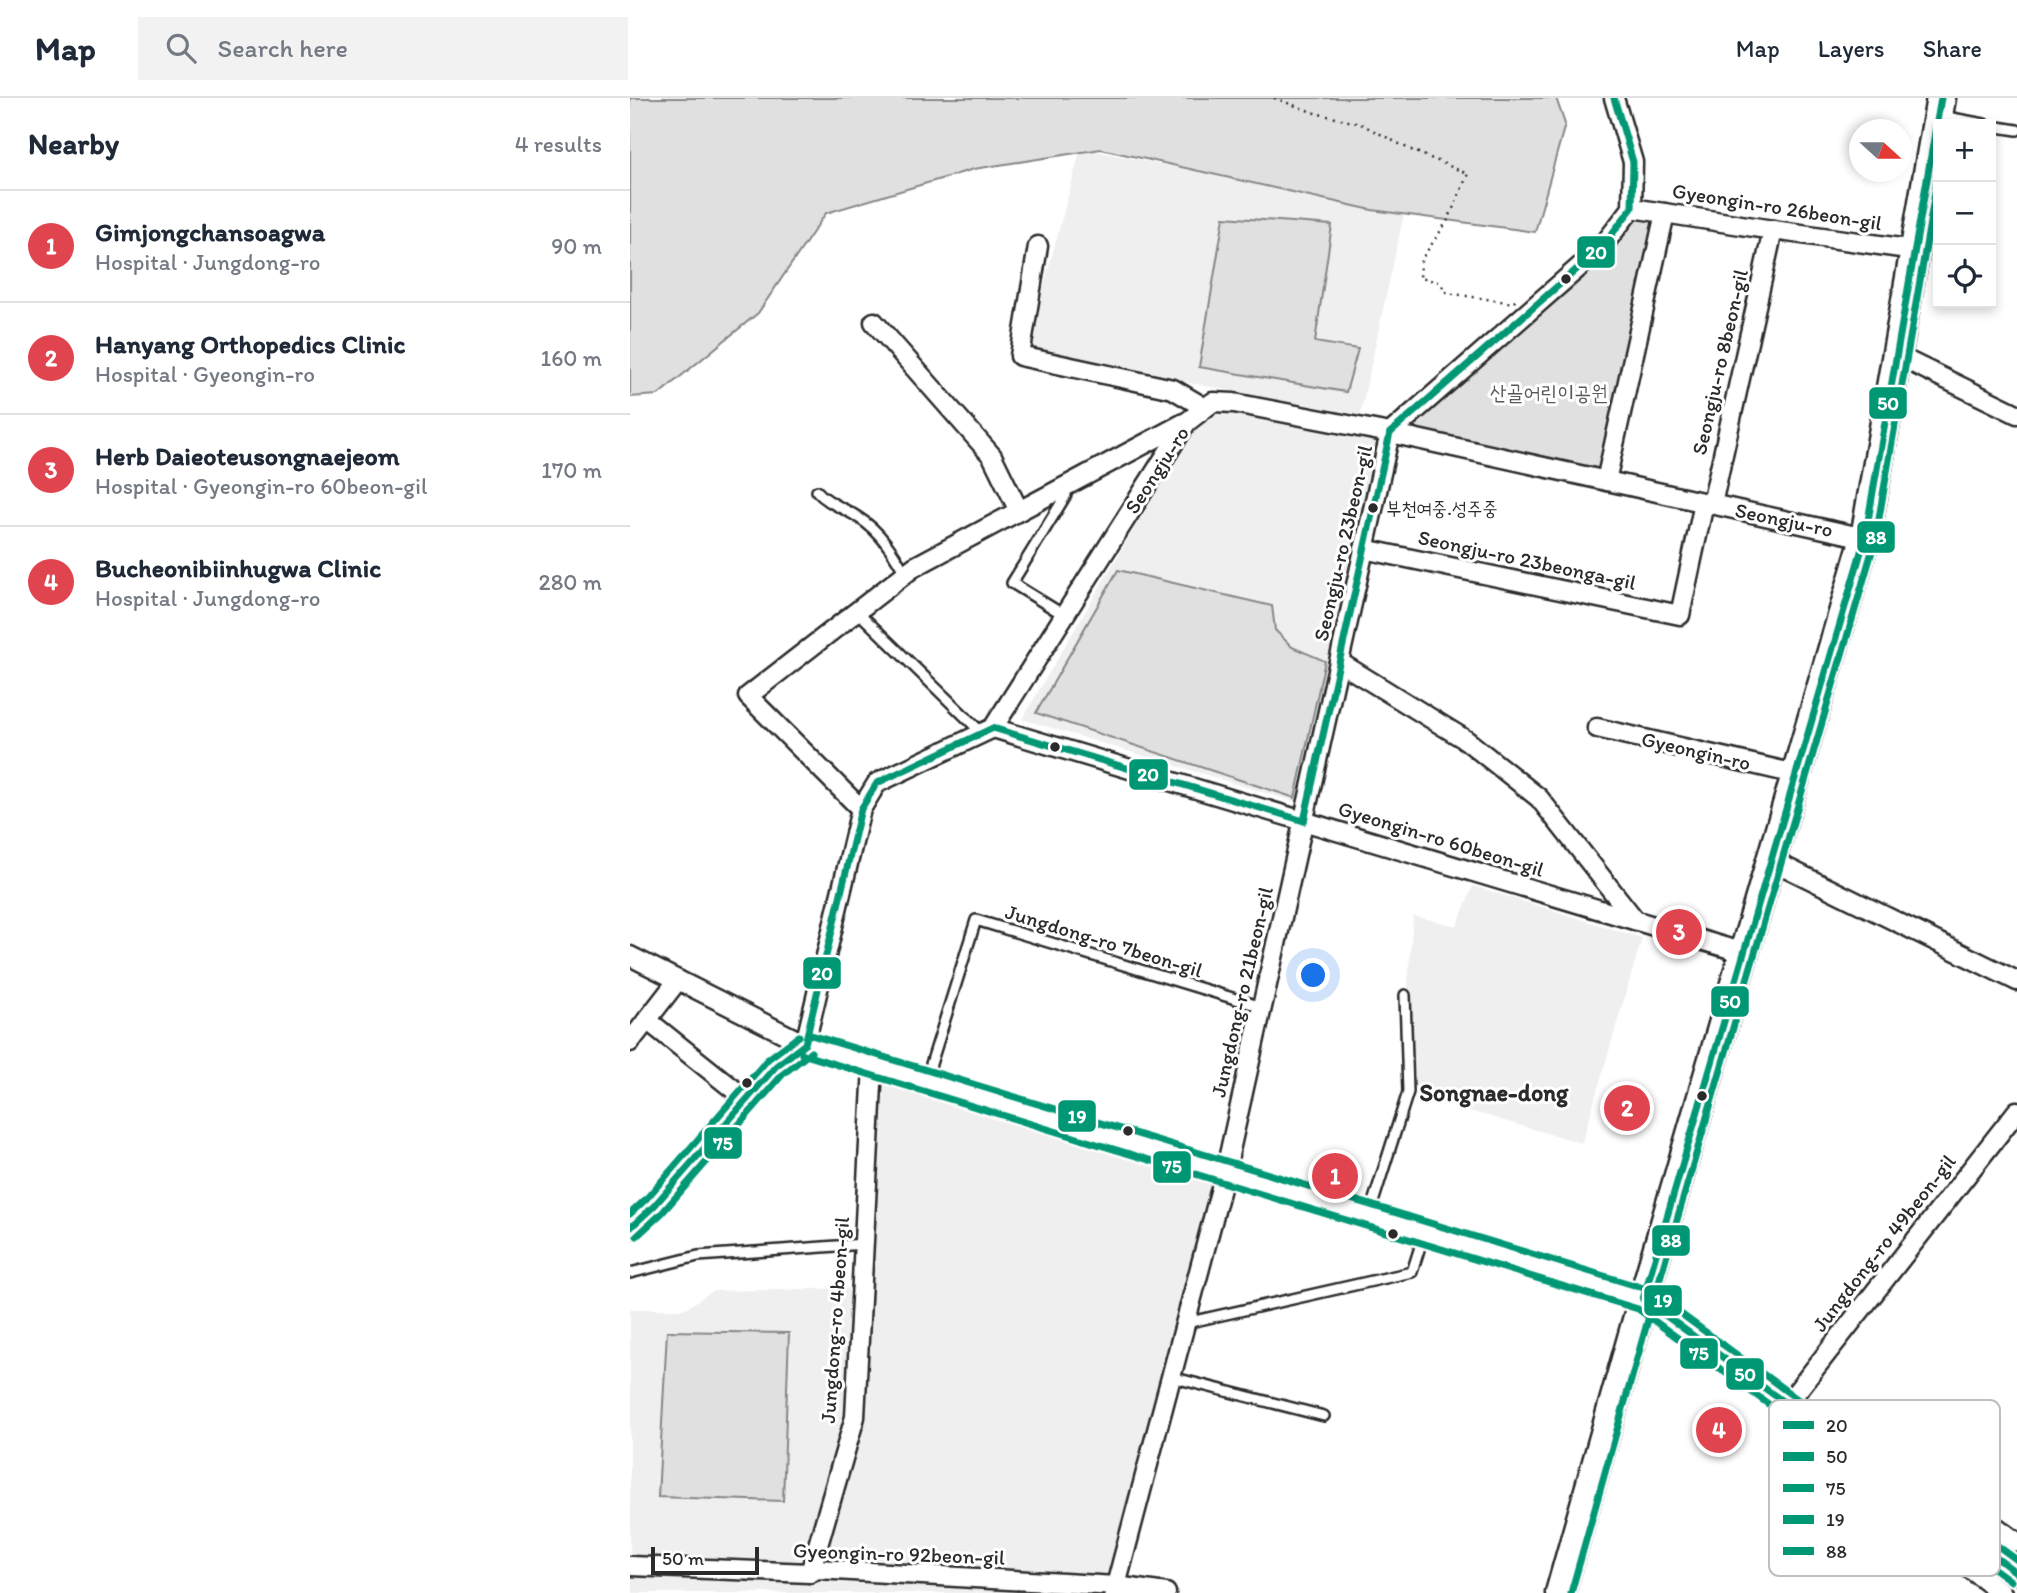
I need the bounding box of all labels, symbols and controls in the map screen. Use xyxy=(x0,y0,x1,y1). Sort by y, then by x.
search box xyxy=(138,17,628,80)
text: Map xyxy=(35,29,96,68)
icon: search xyxy=(162,29,200,67)
text: Search here xyxy=(218,32,348,64)
text: Map xyxy=(1736,34,1780,63)
text: Layers xyxy=(1818,34,1885,63)
text: Share xyxy=(1923,34,1982,63)
north arrow xyxy=(1849,119,1912,182)
map controls xyxy=(1933,119,1996,308)
button: + xyxy=(1933,119,1996,182)
text: Nearby xyxy=(28,125,119,162)
text: 4 results xyxy=(515,130,602,158)
street label: Gyeongin-ro 26beon-gil xyxy=(1670,178,1884,235)
button: − xyxy=(1933,182,1996,245)
text: Gimjongchansoagwa xyxy=(95,216,325,248)
text: 1 xyxy=(46,232,56,260)
text: 90 m xyxy=(551,232,602,260)
line badge: 20 xyxy=(1576,235,1616,269)
text: 20 xyxy=(1585,241,1607,264)
button: locate xyxy=(1933,245,1996,308)
text: Hospital · Jungdong-ro xyxy=(95,248,321,276)
street label: Seongju-ro 8beon-gil xyxy=(1686,267,1753,457)
unlabelled marker xyxy=(1559,272,1573,286)
text: Hanyang Orthopedics Clinic xyxy=(95,328,405,360)
text: 2 xyxy=(45,344,57,372)
text: 160 m xyxy=(540,344,602,372)
text: Hospital · Gyeongin-ro xyxy=(95,360,315,388)
park label: 산골어린이공원 xyxy=(1490,380,1608,405)
line badge: 50 xyxy=(1868,386,1908,420)
text: 50 xyxy=(1877,392,1899,415)
street label: Seongju-ro xyxy=(1119,421,1194,518)
text: Herb Daieoteusongnaejeom xyxy=(95,440,400,472)
street label: Seongju-ro 23beon-gil xyxy=(1308,442,1377,643)
text: 3 xyxy=(45,456,57,484)
text: 170 m xyxy=(541,456,602,484)
text: Hospital · Gyeongin-ro 60beon-gil xyxy=(95,472,427,500)
place label: 부천여중.성주중 xyxy=(1386,497,1498,520)
street label: Seongju-ro xyxy=(1733,497,1835,542)
marker: 부천여중.성주중 xyxy=(1366,501,1380,515)
line badge: 88 xyxy=(1856,520,1896,554)
street label: Seongju-ro 23beonga-gil xyxy=(1416,524,1638,595)
text: 88 xyxy=(1866,526,1887,549)
text: Bucheonibiinhugwa Clinic xyxy=(95,552,381,584)
text: 4 xyxy=(44,568,58,596)
text: 280 m xyxy=(539,568,602,596)
text: Hospital · Jungdong-ro xyxy=(95,584,321,612)
street label: Gyeongin-ro xyxy=(1639,726,1753,775)
unlabelled marker xyxy=(1048,740,1062,754)
line badge: 20 xyxy=(1128,758,1169,791)
text: 20 xyxy=(1137,763,1159,786)
street label: Gyeongin-ro 60beon-gil xyxy=(1335,795,1547,882)
street label: Jungdong-ro 21beon-gil xyxy=(1205,884,1278,1099)
street label: Jungdong-ro 7beon-gil xyxy=(1003,899,1206,982)
pin: 3 xyxy=(1656,906,1702,958)
line badge: 20 xyxy=(802,956,842,990)
your location xyxy=(1296,958,1330,992)
text: 20 xyxy=(811,962,833,985)
line badge: 50 xyxy=(1710,985,1750,1018)
text: 50 xyxy=(1719,990,1741,1013)
unlabelled marker xyxy=(740,1076,754,1090)
district label: Songnae-dong xyxy=(1420,1078,1569,1108)
pin: 2 xyxy=(1604,1082,1650,1134)
unlabelled marker xyxy=(1695,1089,1709,1103)
line badge: 19 xyxy=(1057,1099,1097,1133)
text: 19 xyxy=(1068,1105,1086,1128)
unlabelled marker xyxy=(1121,1124,1135,1138)
line badge: 75 xyxy=(703,1126,743,1160)
text: 75 xyxy=(712,1132,733,1155)
street label: Jungdong-ro 49beon-gil xyxy=(1807,1149,1961,1336)
line badge: 75 xyxy=(1152,1150,1192,1184)
pin: 1 xyxy=(1312,1150,1358,1202)
text: 75 xyxy=(1161,1155,1182,1178)
street label: Jungdong-ro 4beon-gil xyxy=(815,1216,854,1424)
line badge: 88 xyxy=(1651,1224,1691,1257)
unlabelled marker xyxy=(1386,1227,1400,1241)
text: 88 xyxy=(1661,1229,1682,1252)
line badge: 19 xyxy=(1643,1284,1683,1317)
text: 19 xyxy=(1654,1289,1672,1312)
line badge: 75 xyxy=(1679,1337,1719,1370)
text: 75 xyxy=(1688,1342,1709,1365)
line badge: 50 xyxy=(1725,1357,1765,1391)
text: 50 xyxy=(1734,1363,1756,1386)
legend xyxy=(1769,1400,2000,1576)
pin: 4 xyxy=(1696,1404,1742,1456)
text: 20 xyxy=(1826,1414,1848,1437)
text: 50 xyxy=(1826,1445,1848,1468)
text: 75 xyxy=(1826,1477,1845,1500)
text: 19 xyxy=(1826,1508,1845,1531)
street label: Gyeongin-ro 92beon-gil xyxy=(793,1537,1005,1570)
text: 88 xyxy=(1826,1540,1847,1563)
scale bar xyxy=(651,1544,760,1576)
text: 50 m xyxy=(662,1547,704,1570)

